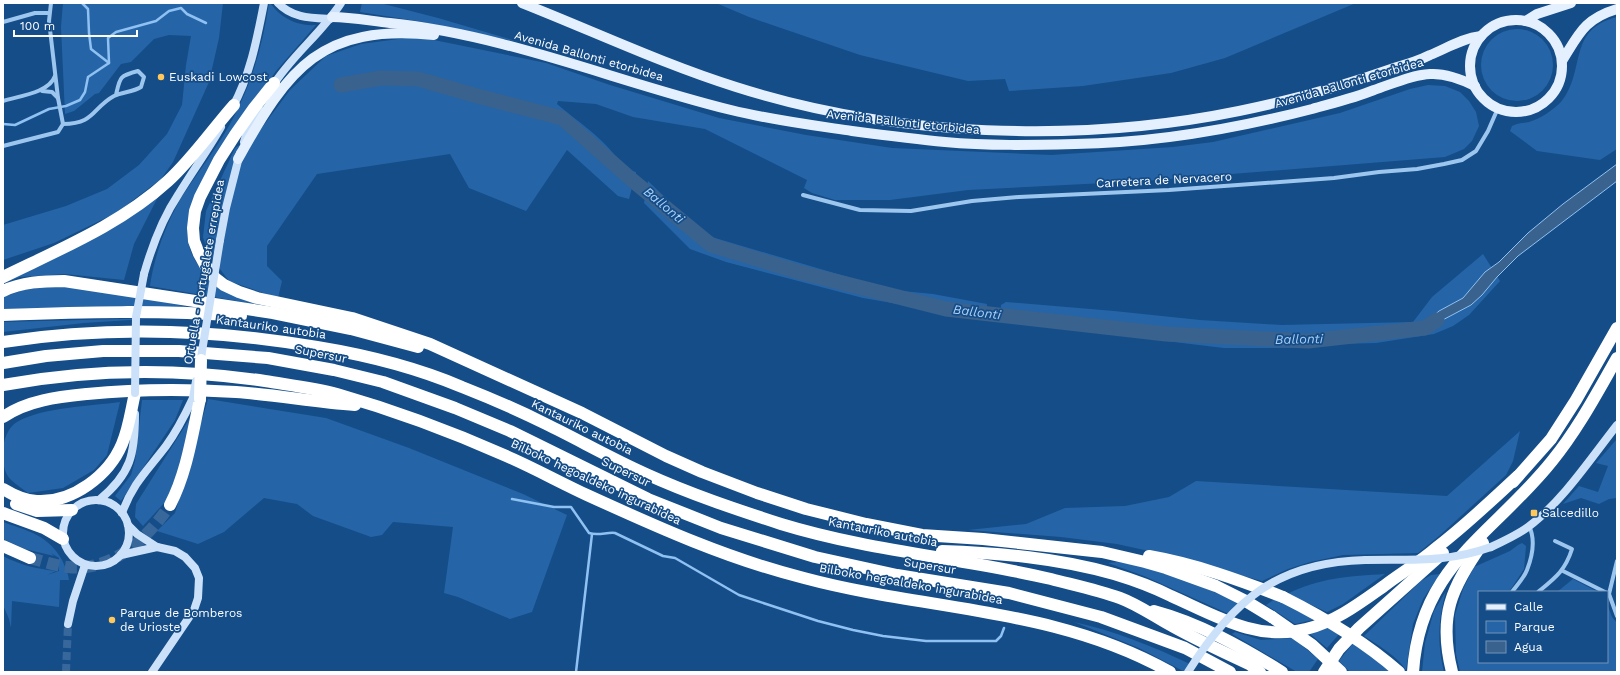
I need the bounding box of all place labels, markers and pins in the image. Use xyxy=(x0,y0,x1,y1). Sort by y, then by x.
place label: Euskadi Lowcost xyxy=(169,70,268,84)
marker: Euskadi Lowcost xyxy=(156,72,166,82)
place label: Salcedillo xyxy=(1542,506,1599,520)
marker: Salcedillo xyxy=(1529,508,1539,518)
place label: Parque de Bomberos de Urioste xyxy=(120,606,242,634)
marker: Parque de Bomberos de Urioste xyxy=(107,615,117,625)

